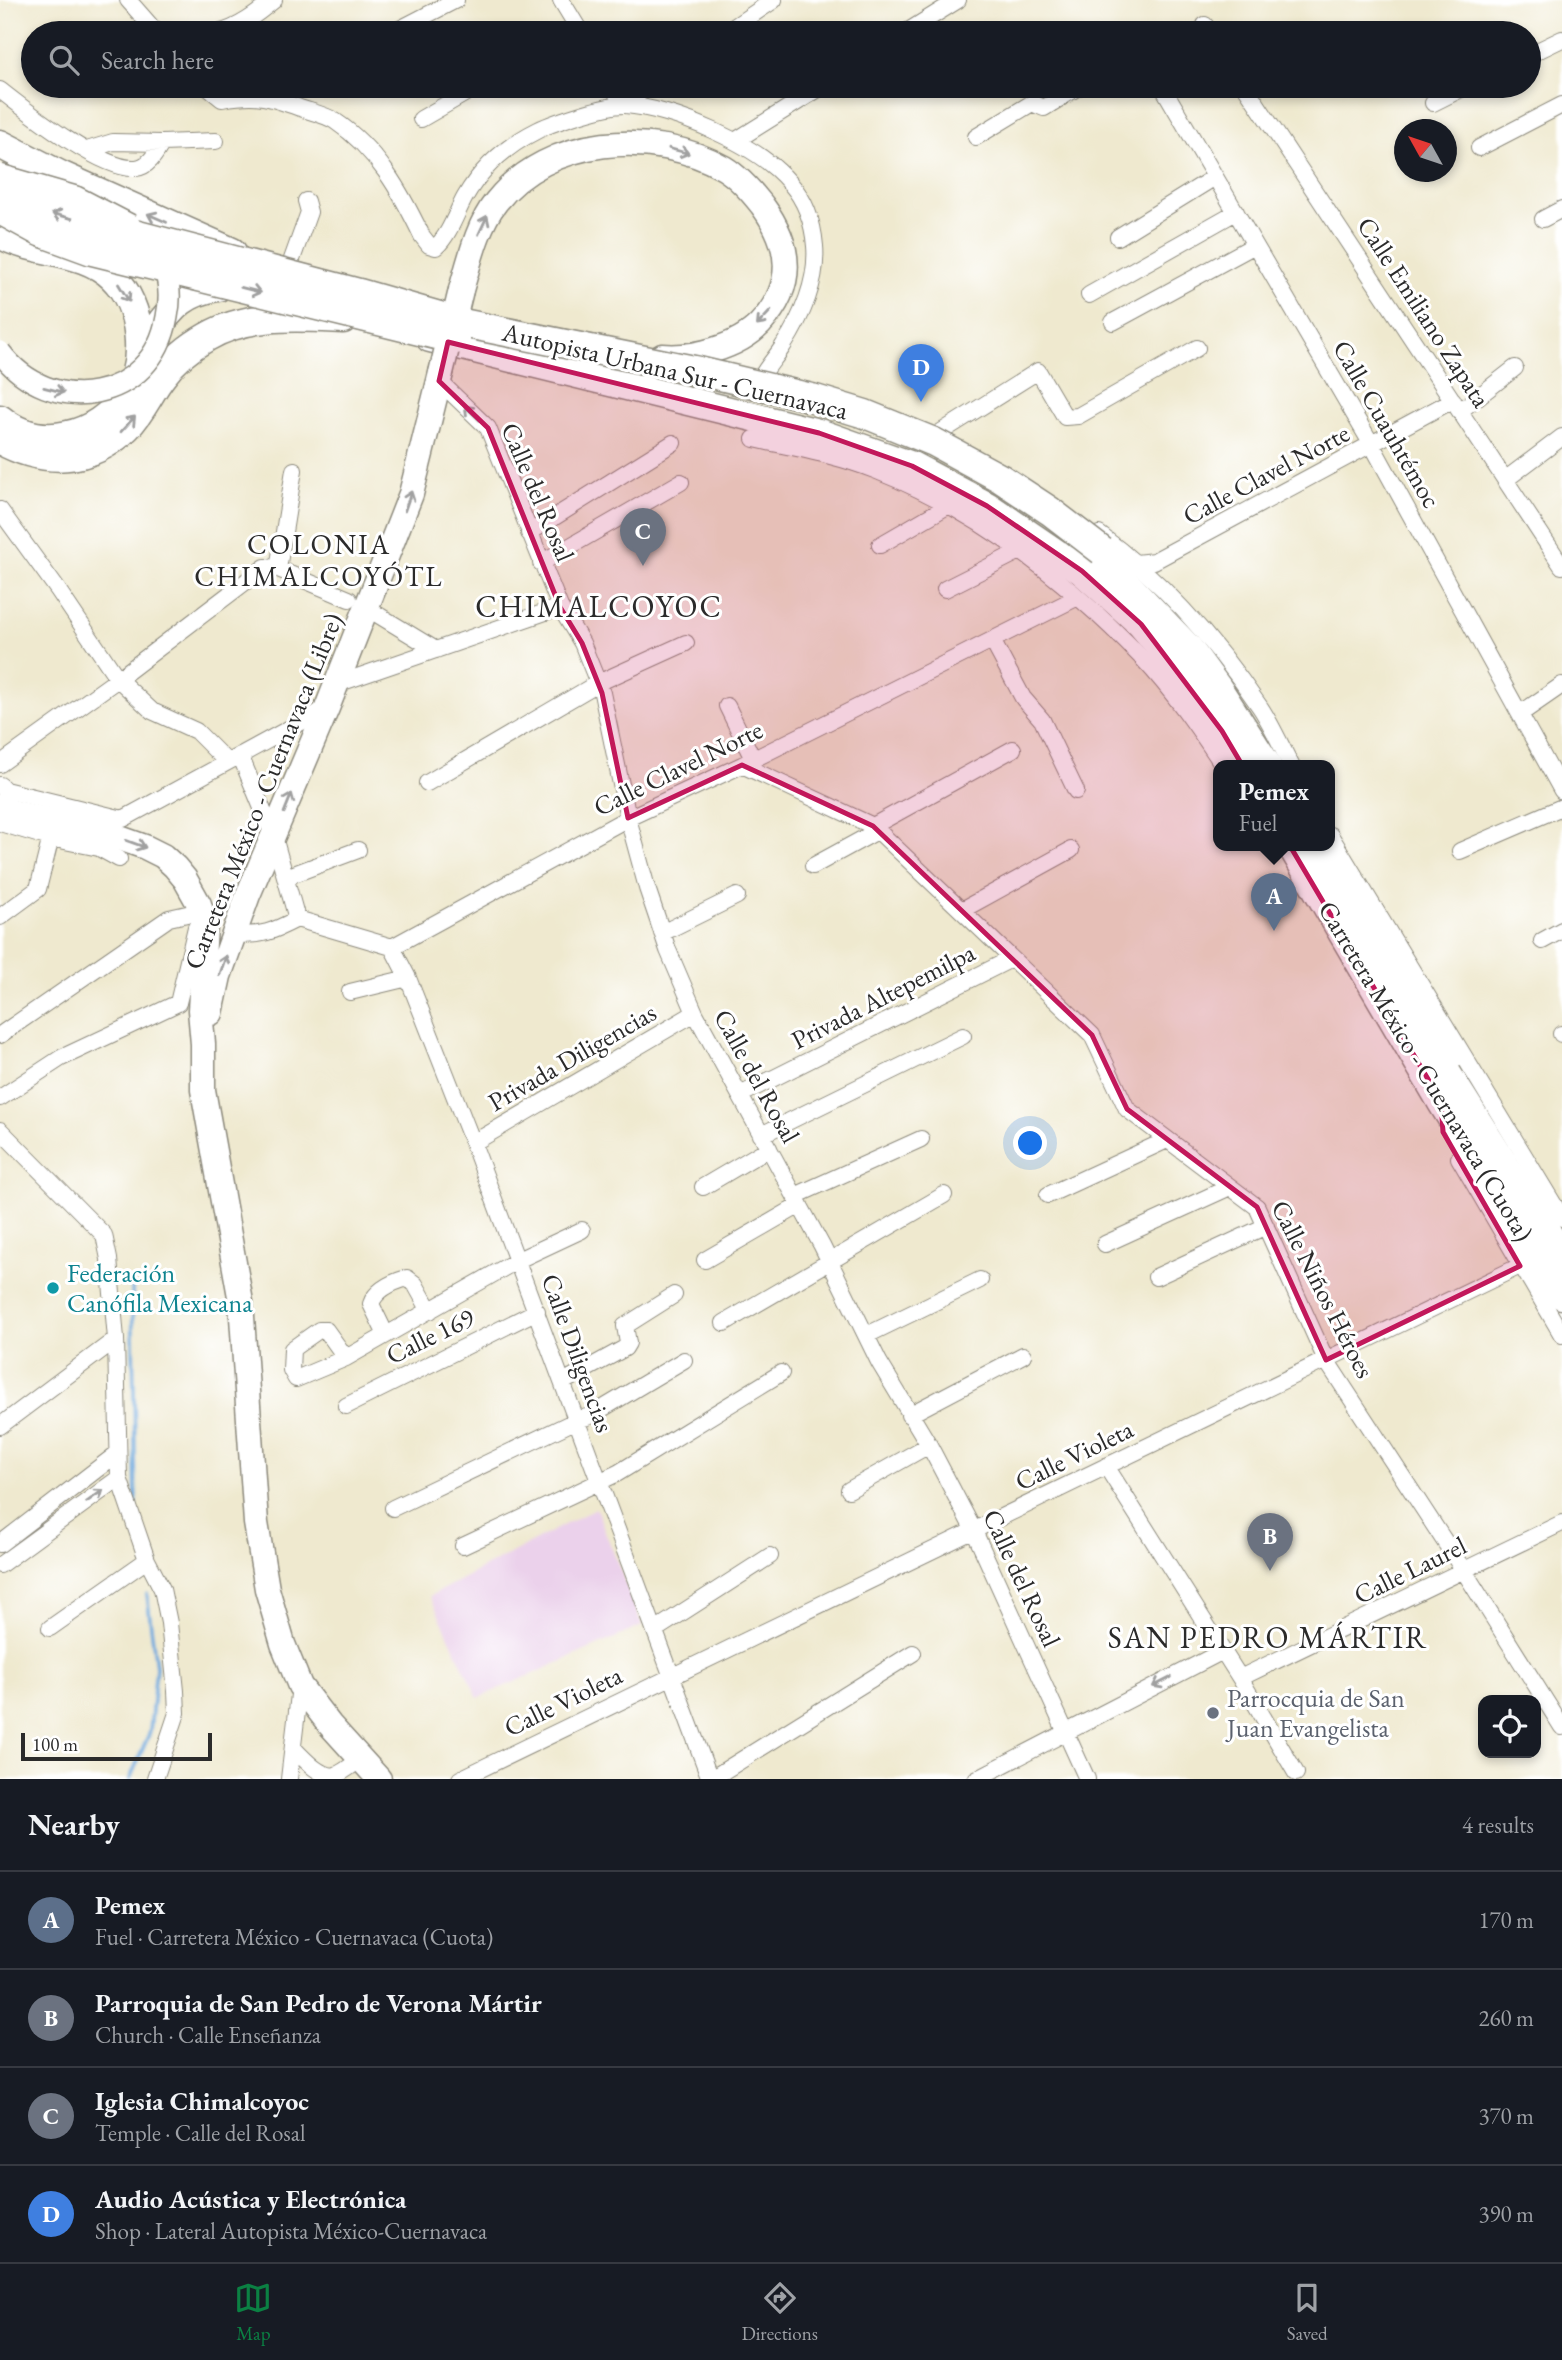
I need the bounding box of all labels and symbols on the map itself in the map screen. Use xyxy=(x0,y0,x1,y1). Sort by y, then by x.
north arrow xyxy=(1394,119,1457,182)
one-way arrow xyxy=(667,145,689,158)
one-way arrow xyxy=(51,208,73,221)
street label: Calle Emiliano Zapata xyxy=(1350,210,1499,414)
one-way arrow xyxy=(147,211,168,224)
one-way arrow xyxy=(477,215,490,236)
one-way arrow xyxy=(118,282,132,302)
one-way arrow xyxy=(239,284,261,297)
one-way arrow xyxy=(756,309,773,326)
street label: Autopista Urbana Sur - Cuernavaca xyxy=(498,314,852,427)
street label: Calle Cuauhtémoc xyxy=(1325,334,1449,514)
pin: D xyxy=(898,344,944,402)
one-way arrow xyxy=(42,384,65,397)
one-way arrow xyxy=(464,404,481,421)
one-way arrow xyxy=(120,415,136,433)
street label: Calle Clavel Norte xyxy=(1177,416,1355,532)
street label: Calle del Rosal xyxy=(493,417,583,567)
one-way arrow xyxy=(403,490,415,512)
pin: C xyxy=(620,508,666,566)
district label: COLONIA CHIMALCOYÓTL xyxy=(194,526,444,594)
district label: CHIMALCOYOC xyxy=(475,587,723,626)
street label: Carretera México - Cuernavaca (Libre) xyxy=(176,608,350,974)
street label: Calle Clavel Norte xyxy=(588,712,768,824)
one-way arrow xyxy=(282,793,295,815)
one-way arrow xyxy=(125,839,147,851)
pin: A xyxy=(1251,873,1297,931)
street label: Carretera México - Cuernavaca (Cuota) xyxy=(1311,895,1541,1247)
street label: Privada Altepemilpa xyxy=(785,935,981,1057)
one-way arrow xyxy=(218,955,230,977)
street label: Privada Diligencias xyxy=(482,995,662,1119)
street label: Calle del Rosal xyxy=(706,1003,808,1149)
your location xyxy=(1013,1126,1047,1160)
street label: Calle Niños Héroes xyxy=(1264,1194,1382,1384)
place label: Federación Canófila Mexicana xyxy=(67,1256,253,1320)
street label: Calle Diligencias xyxy=(534,1269,622,1437)
marker: Federación Canófila Mexicana xyxy=(45,1280,61,1296)
street label: Calle 169 xyxy=(380,1300,480,1372)
street label: Calle Violeta xyxy=(1009,1412,1139,1498)
one-way arrow xyxy=(85,1489,104,1503)
street label: Calle del Rosal xyxy=(975,1504,1069,1652)
pin: B xyxy=(1247,1513,1293,1571)
street label: Calle Laurel xyxy=(1348,1528,1472,1612)
district label: SAN PEDRO MÁRTIR xyxy=(1108,1618,1428,1657)
street label: Calle Violeta xyxy=(498,1658,628,1744)
one-way arrow xyxy=(1152,1675,1173,1689)
place label: Parrocquia de San Juan Evangelista xyxy=(1225,1681,1405,1745)
marker: Parrocquia de San Juan Evangelista xyxy=(1205,1705,1221,1721)
scale bar xyxy=(21,1730,212,1762)

